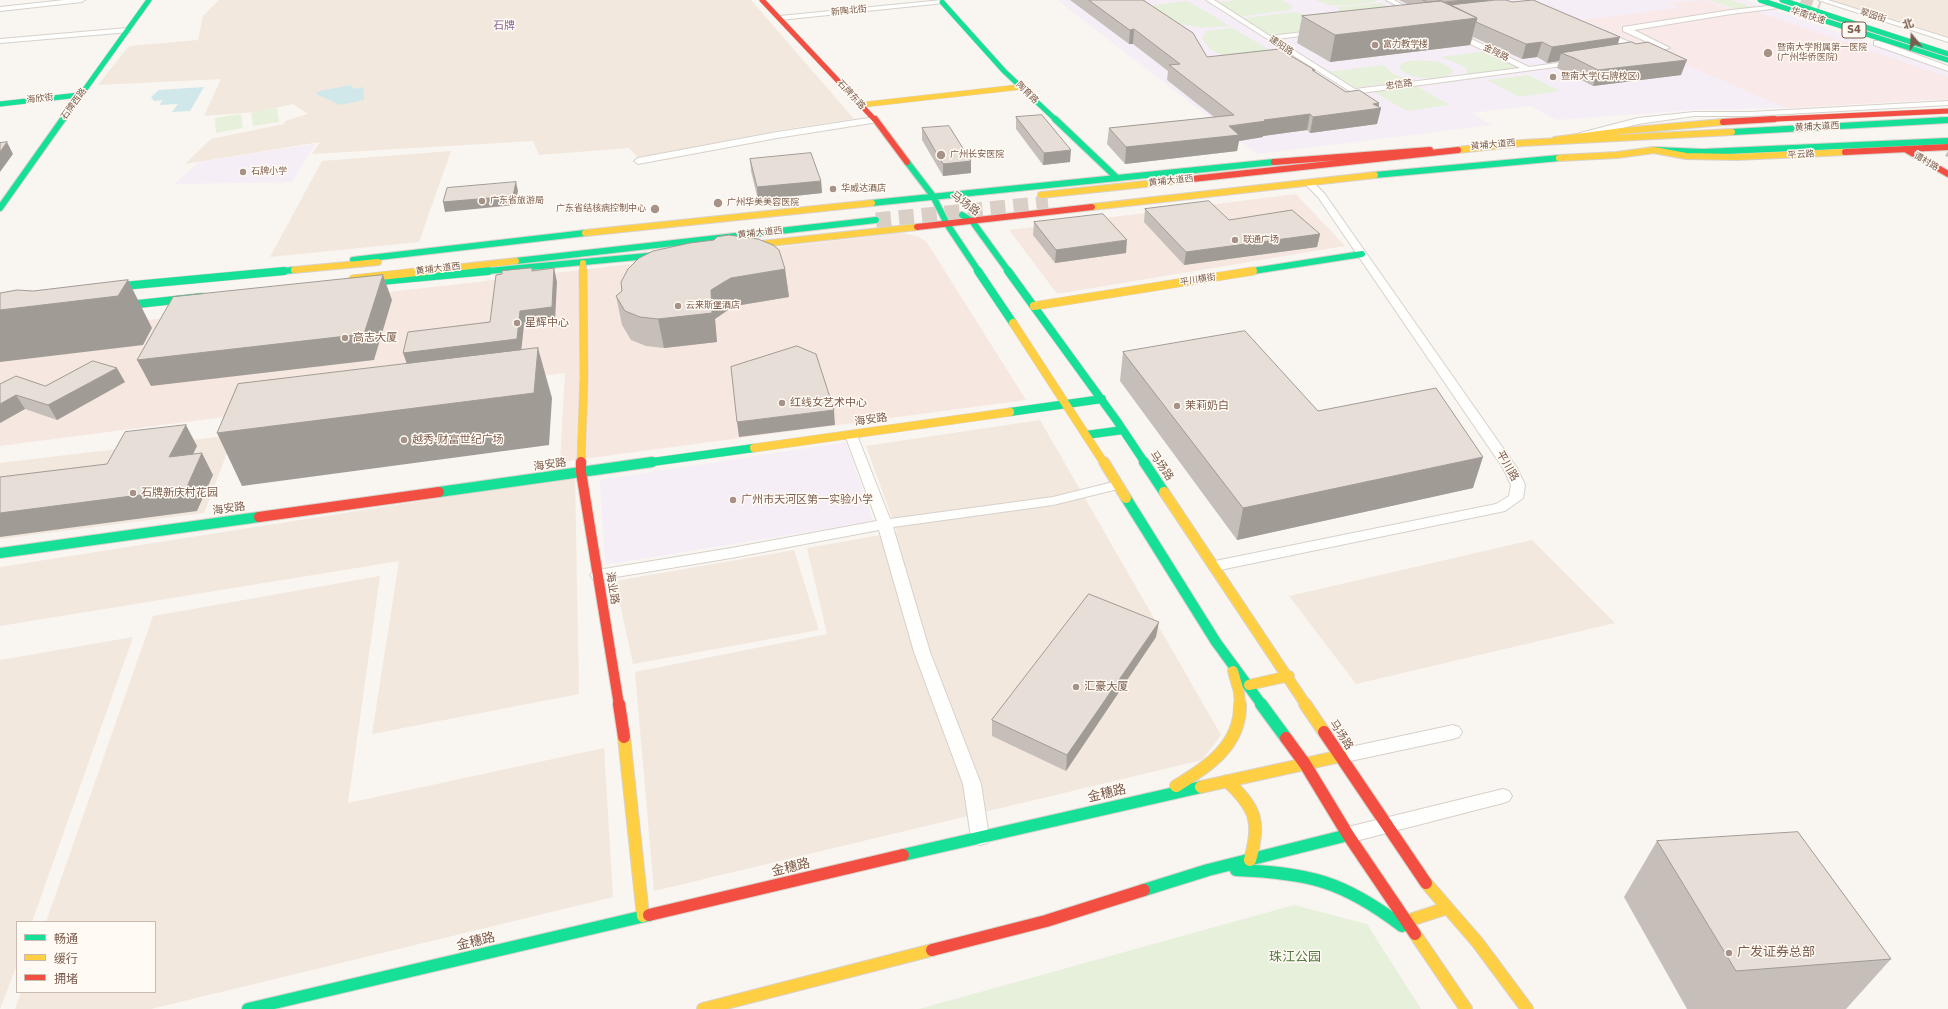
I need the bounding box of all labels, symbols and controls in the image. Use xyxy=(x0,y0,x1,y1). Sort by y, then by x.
street label: 新陶北街 xyxy=(831,4,867,18)
street label: 华南快速 xyxy=(1789,5,1827,27)
street label: 翠园街 xyxy=(1858,7,1888,25)
north arrow xyxy=(1892,16,1932,56)
text: 北 xyxy=(1901,16,1915,32)
district label: 石牌 xyxy=(493,19,515,33)
road number: S4 xyxy=(1842,22,1866,38)
street label: 建阳路 xyxy=(1267,34,1295,58)
marker: 富力教学楼 xyxy=(1370,40,1380,50)
place label: 富力教学楼 xyxy=(1383,40,1428,50)
street label: 金陵路 xyxy=(1481,42,1511,64)
place label: 暨南大学附属第一医院 (广州华侨医院) xyxy=(1777,43,1867,64)
marker: 暨南大学附属第一医院 (广州华侨医院) xyxy=(1762,47,1774,59)
marker: 暨南大学(石牌校区) xyxy=(1548,72,1558,82)
place label: 暨南大学(石牌校区) xyxy=(1561,72,1640,82)
street label: 石牌东路 xyxy=(835,78,867,112)
street label: 忠信路 xyxy=(1385,78,1413,92)
street label: 陶育路 xyxy=(1014,80,1040,106)
street label: 石牌西路 xyxy=(59,86,89,122)
street label: 海欣街 xyxy=(26,92,54,106)
street label: 黄埔大道西 xyxy=(1794,120,1840,134)
street label: 黄埔大道西 xyxy=(1470,138,1516,152)
marker: 广州长安医院 xyxy=(935,149,947,161)
street label: 平云路 xyxy=(1787,149,1815,161)
place label: 广州长安医院 xyxy=(950,150,1004,160)
street label: 谭村路 xyxy=(1912,151,1940,173)
marker: 石牌小学 xyxy=(238,167,248,177)
place label: 石牌小学 xyxy=(251,167,287,177)
street label: 黄埔大道西 xyxy=(1148,173,1194,189)
marker: 华威达酒店 xyxy=(828,184,838,194)
place label: 华威达酒店 xyxy=(841,184,886,194)
street label: 马场路 xyxy=(948,189,982,219)
marker: 广东省旅游局 xyxy=(477,196,487,206)
place label: 广东省旅游局 xyxy=(490,196,544,206)
marker: 广州华美美容医院 xyxy=(712,197,724,209)
place label: 广州华美美容医院 xyxy=(727,198,799,208)
marker: 广东省结核病控制中心 xyxy=(649,203,661,215)
place label: 广东省结核病控制中心 xyxy=(556,204,646,214)
street label: 黄埔大道西 xyxy=(737,225,783,241)
marker: 联通广场 xyxy=(1230,235,1240,245)
place label: 联通广场 xyxy=(1243,235,1279,245)
street label: 黄埔大道西 xyxy=(415,261,461,277)
street label: 平川横街 xyxy=(1179,272,1217,288)
marker: 云来斯堡酒店 xyxy=(673,301,683,311)
place label: 云来斯堡酒店 xyxy=(686,301,740,311)
place label: 星辉中心 xyxy=(525,316,569,330)
marker: 星辉中心 xyxy=(512,318,522,328)
place label: 高志大厦 xyxy=(353,331,397,345)
marker: 高志大厦 xyxy=(340,333,350,343)
place label: 红线女艺术中心 xyxy=(790,396,867,410)
marker: 红线女艺术中心 xyxy=(777,398,787,408)
place label: 茉莉奶白 xyxy=(1185,399,1229,413)
marker: 茉莉奶白 xyxy=(1172,401,1182,411)
street label: 海安路 xyxy=(854,411,888,429)
place label: 越秀·财富世纪广场 xyxy=(412,433,503,447)
marker: 越秀·财富世纪广场 xyxy=(399,435,409,445)
street label: 平川路 xyxy=(1493,448,1521,484)
street label: 马场路 xyxy=(1146,449,1176,483)
street label: 海安路 xyxy=(533,456,567,474)
place label: 石牌新庆村花园 xyxy=(141,486,218,500)
marker: 石牌新庆村花园 xyxy=(128,488,138,498)
place label: 广州市天河区第一实验小学 xyxy=(741,493,873,507)
marker: 广州市天河区第一实验小学 xyxy=(728,495,738,505)
street label: 海安路 xyxy=(212,500,246,518)
street label: 海业路 xyxy=(603,571,621,605)
place label: 汇豪大厦 xyxy=(1084,680,1128,694)
marker: 汇豪大厦 xyxy=(1071,682,1081,692)
street label: 马场路 xyxy=(1326,718,1356,752)
street label: 金穗路 xyxy=(1086,782,1128,806)
street label: 金穗路 xyxy=(770,856,812,880)
legend xyxy=(16,921,156,993)
street label: 金穗路 xyxy=(455,930,497,954)
text: 畅通 xyxy=(54,932,78,946)
place label: 广发证券总部 xyxy=(1737,945,1815,961)
marker: 广发证券总部 xyxy=(1724,948,1734,958)
park label: 珠江公园 xyxy=(1269,950,1321,966)
text: 缓行 xyxy=(54,952,78,966)
text: 拥堵 xyxy=(54,972,78,986)

